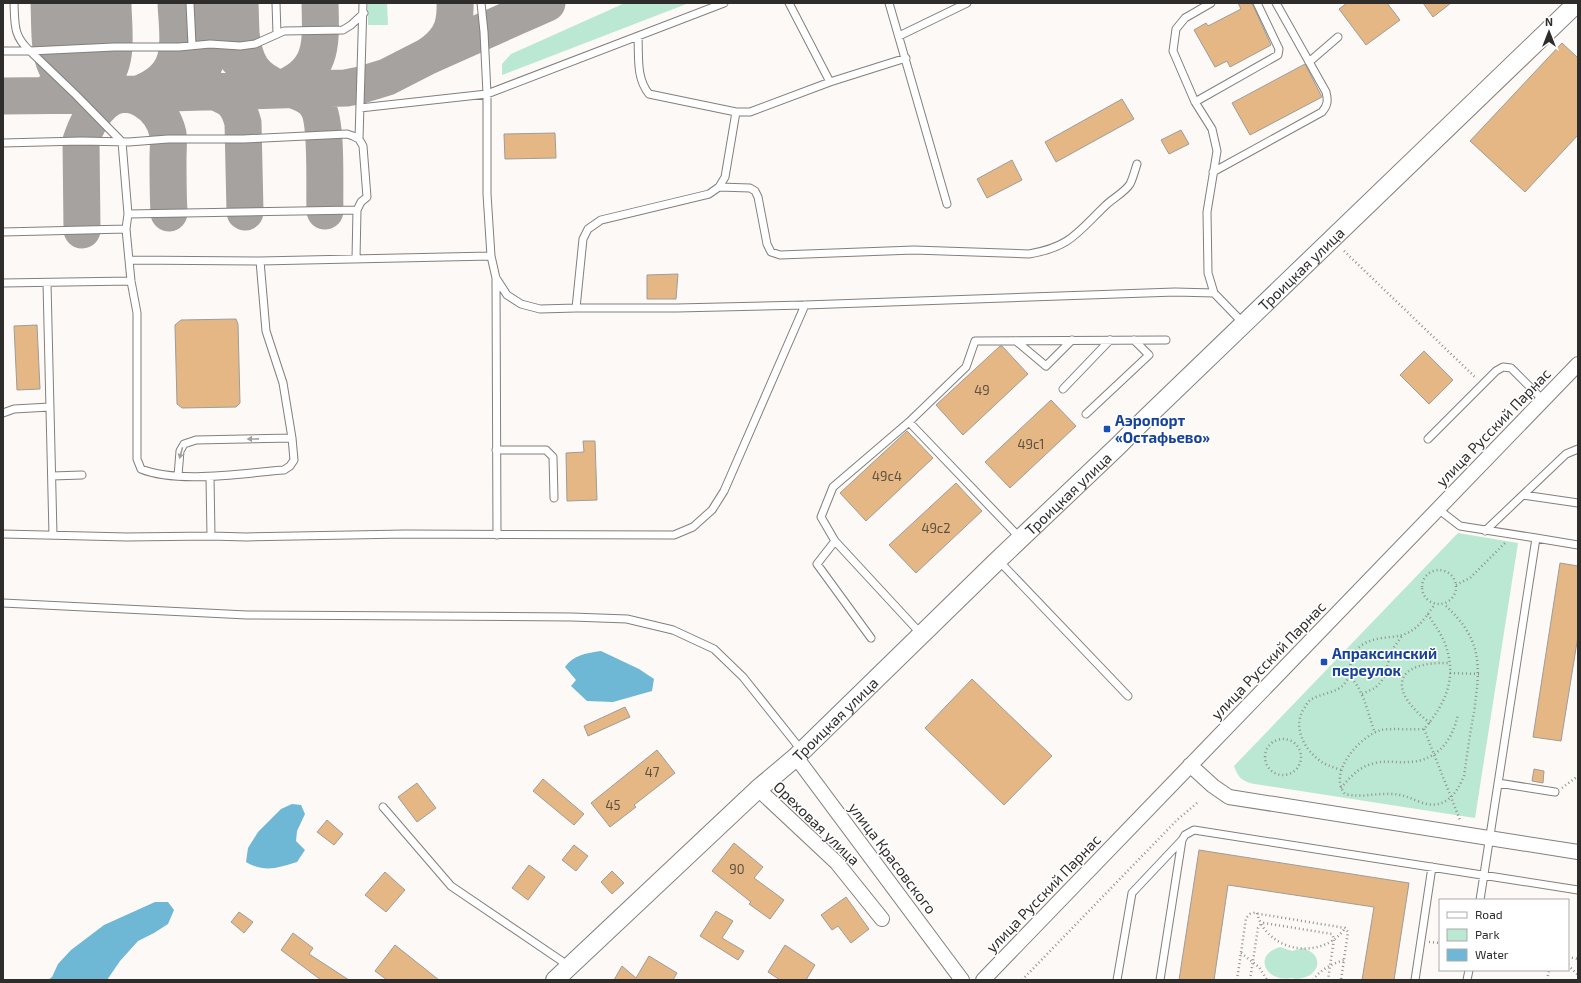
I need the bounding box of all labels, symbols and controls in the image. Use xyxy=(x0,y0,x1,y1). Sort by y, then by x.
north arrow xyxy=(1529,12,1569,52)
text: N xyxy=(1545,15,1553,28)
street label: Троицкая улица xyxy=(1254,223,1348,314)
street label: улица Русский Парнас xyxy=(1432,364,1555,490)
house number: 49 xyxy=(974,382,990,398)
place label: Аэропорт «Остафьево» xyxy=(1115,411,1210,446)
marker: Аэропорт «Остафьево» xyxy=(1102,424,1112,434)
one-way arrow xyxy=(247,435,259,442)
house number: 49с1 xyxy=(1017,436,1045,452)
one-way arrow xyxy=(178,448,184,460)
street label: Троицкая улица xyxy=(1021,448,1115,539)
house number: 49с4 xyxy=(872,468,902,484)
house number: 49с2 xyxy=(921,520,951,536)
street label: улица Русский Парнас xyxy=(1207,597,1330,723)
place label: Апраксинский переулок xyxy=(1332,644,1437,679)
marker: Апраксинский переулок xyxy=(1319,657,1329,667)
street label: Троицкая улица xyxy=(789,673,882,765)
house number: 47 xyxy=(645,764,660,780)
street label: Ореховая улица xyxy=(769,777,864,869)
house number: 45 xyxy=(606,797,621,813)
street label: улица Красовского xyxy=(844,799,941,918)
street label: улица Русский Парнас xyxy=(982,830,1105,956)
house number: 90 xyxy=(729,861,745,877)
legend xyxy=(1439,899,1569,971)
text: Road xyxy=(1475,907,1503,921)
text: Park xyxy=(1475,927,1500,941)
text: Water xyxy=(1475,947,1509,961)

